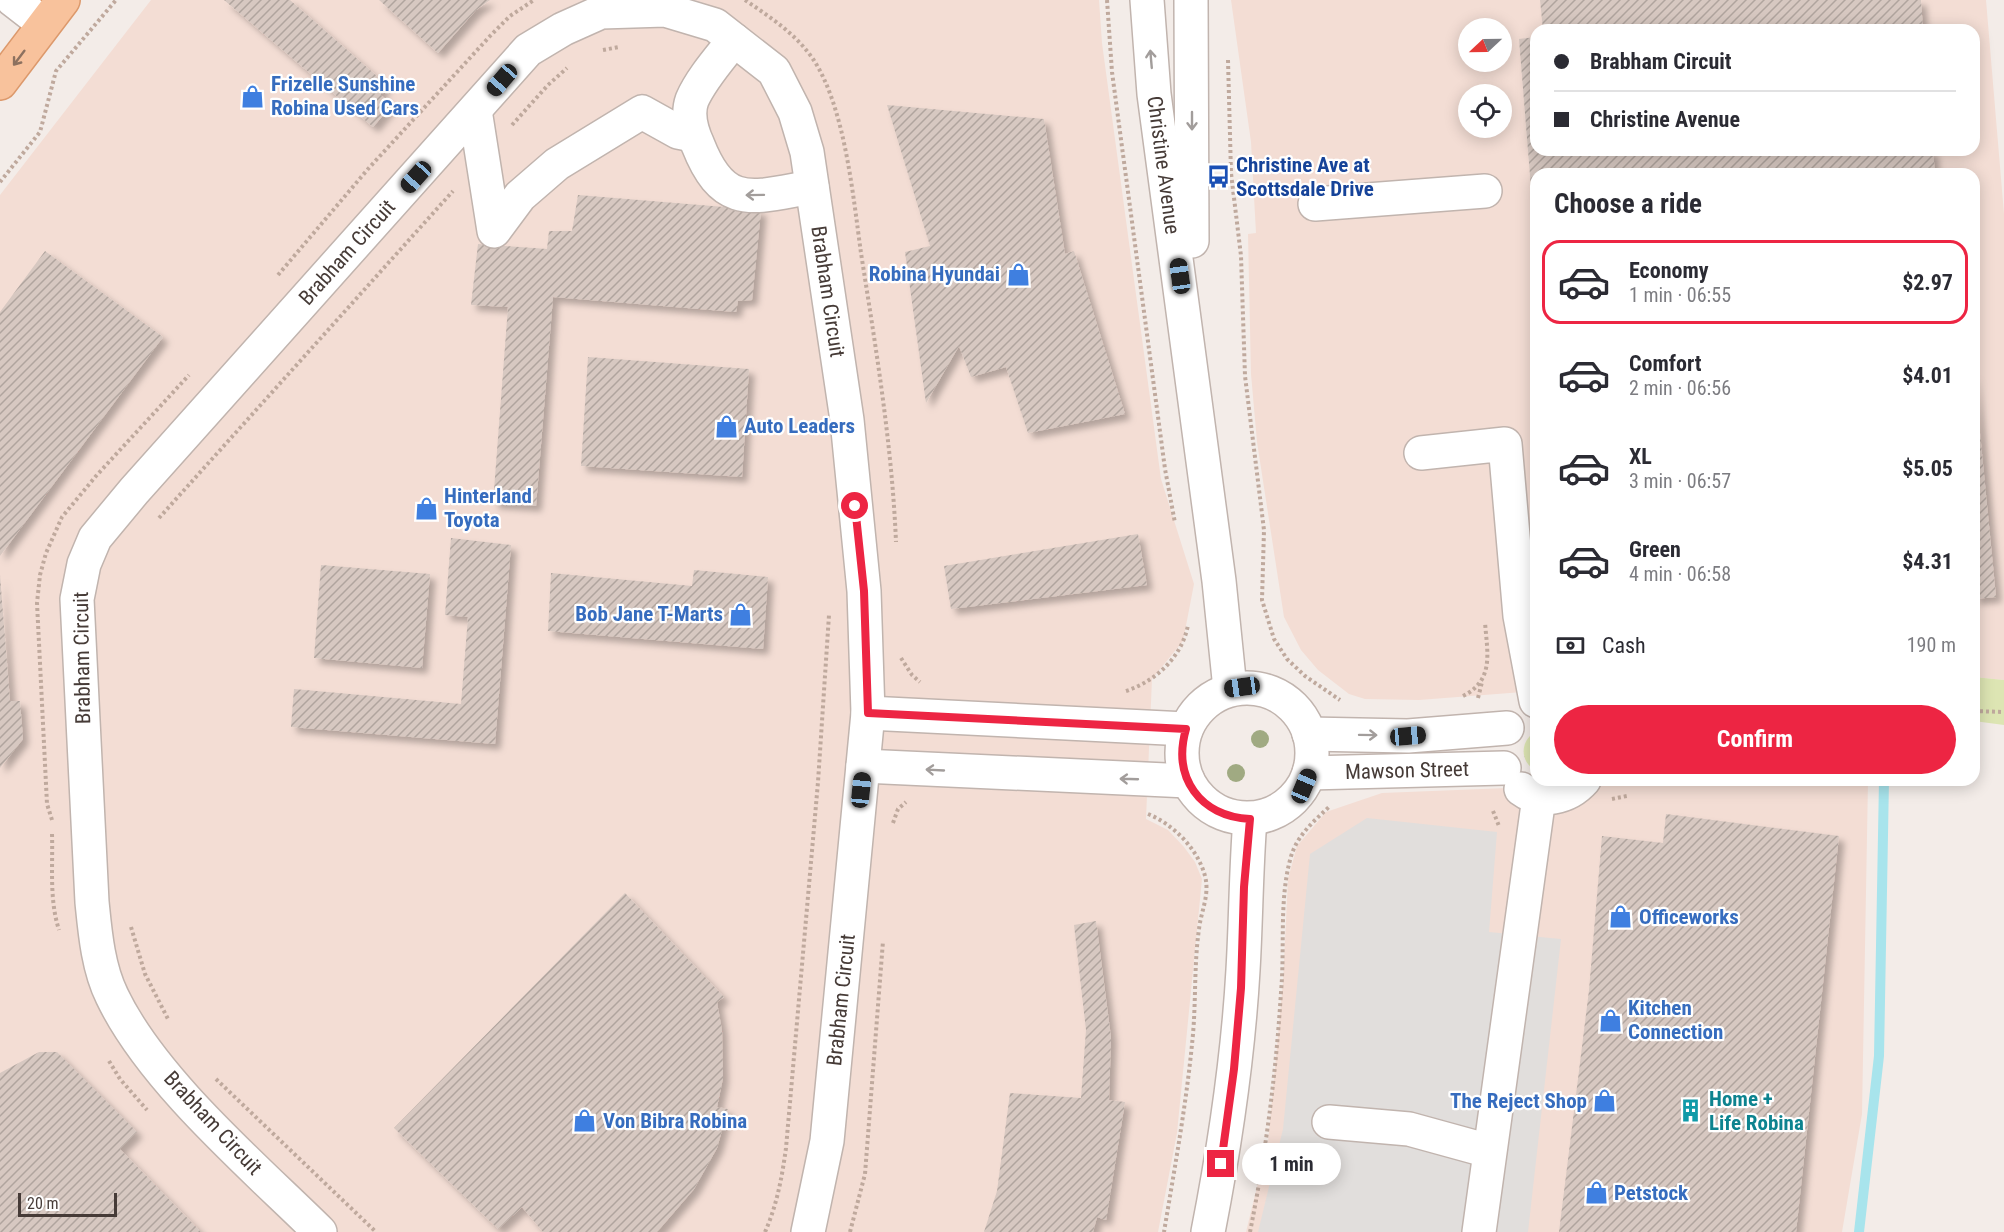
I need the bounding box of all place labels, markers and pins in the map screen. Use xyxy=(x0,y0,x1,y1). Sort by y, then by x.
place label: Frizelle Sunshine Robina Used Cars xyxy=(271,72,419,120)
shop icon: Frizelle Sunshine Robina Used Cars xyxy=(240,83,266,109)
place label: Christine Ave at Scottsdale Drive xyxy=(1236,153,1374,201)
bus stop icon: Christine Ave at Scottsdale Drive xyxy=(1205,164,1231,190)
shop icon: Robina Hyundai xyxy=(1005,261,1031,287)
place label: Robina Hyundai xyxy=(869,262,1000,286)
shop icon: Auto Leaders xyxy=(713,413,739,439)
place label: Auto Leaders xyxy=(744,414,855,438)
place label: Hinterland Toyota xyxy=(444,484,532,532)
shop icon: Hinterland Toyota xyxy=(413,495,439,521)
shop icon: Bob Jane T-Marts xyxy=(728,601,754,627)
place label: Bob Jane T-Marts xyxy=(575,602,723,626)
shop icon: Officeworks xyxy=(1608,904,1634,930)
place label: Officeworks xyxy=(1639,905,1739,929)
place label: Kitchen Connection xyxy=(1628,996,1723,1044)
shop icon: Kitchen Connection xyxy=(1597,1007,1623,1033)
place label: Home + Life Robina xyxy=(1709,1087,1804,1135)
shop icon: The Reject Shop xyxy=(1592,1088,1618,1114)
place label: The Reject Shop xyxy=(1450,1089,1587,1113)
building icon: Home + Life Robina xyxy=(1678,1098,1704,1124)
shop icon: Von Bibra Robina xyxy=(572,1108,598,1134)
place label: Von Bibra Robina xyxy=(603,1109,747,1133)
shop icon: Petstock xyxy=(1583,1180,1609,1206)
place label: Petstock xyxy=(1614,1181,1689,1205)

